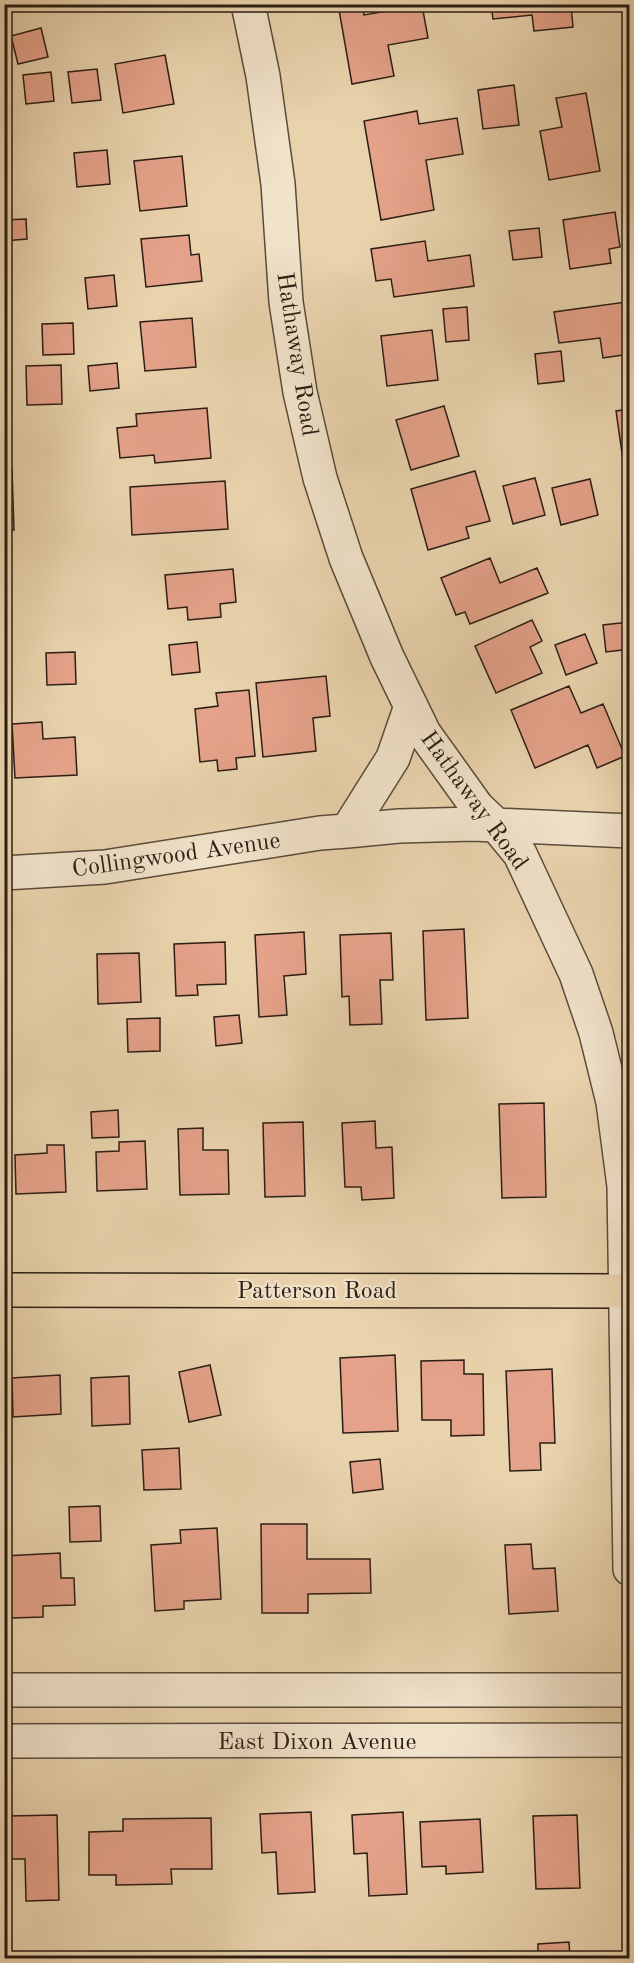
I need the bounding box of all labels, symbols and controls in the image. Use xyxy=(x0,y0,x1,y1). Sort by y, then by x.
street label: Hathaway Road xyxy=(271,271,321,438)
street label: Hathaway Road xyxy=(415,727,532,875)
street label: Collingwood Avenue xyxy=(71,829,282,882)
street label: Patterson Road xyxy=(237,1280,397,1304)
street label: East Dixon Avenue xyxy=(218,1731,416,1755)

